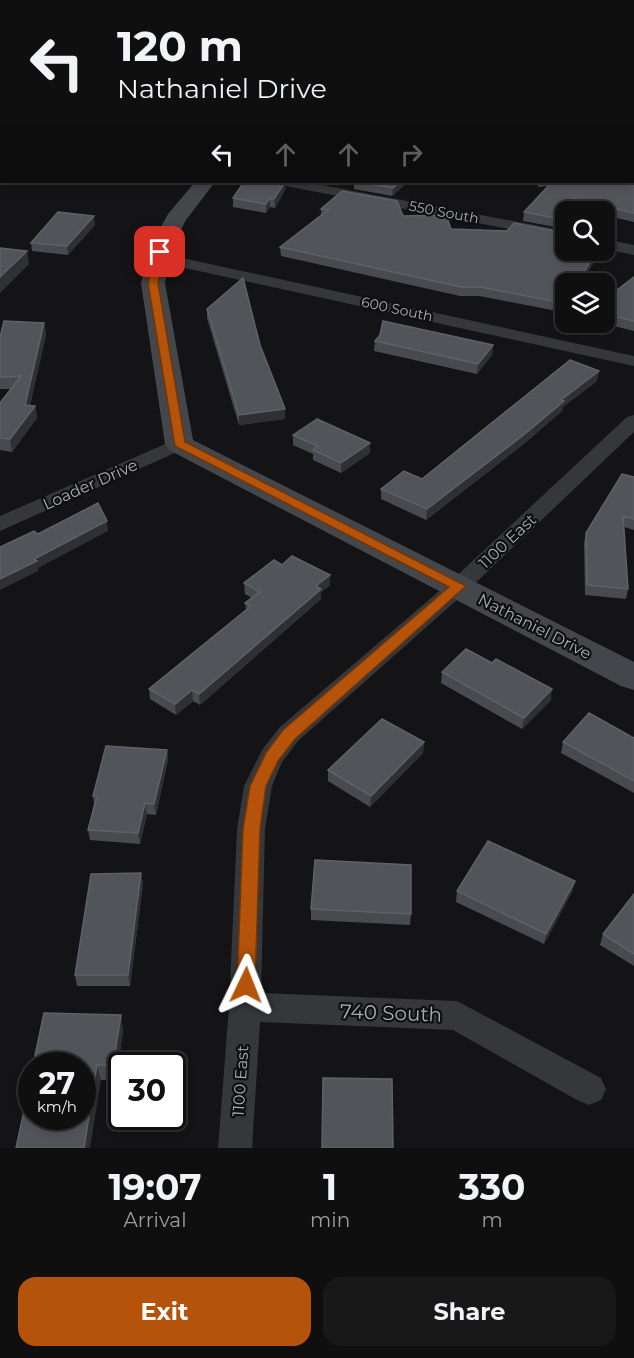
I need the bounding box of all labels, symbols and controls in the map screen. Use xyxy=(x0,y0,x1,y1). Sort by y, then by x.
text: 120 m xyxy=(117,20,243,72)
icon: left xyxy=(18,24,96,102)
text: Nathaniel Drive xyxy=(117,72,327,105)
icon: left xyxy=(206,138,239,171)
icon: ahead xyxy=(269,138,302,171)
icon: ahead xyxy=(332,138,365,171)
icon: right xyxy=(395,138,428,171)
street label: 550 South xyxy=(408,196,480,228)
map controls xyxy=(555,201,615,333)
button: search xyxy=(555,201,615,261)
pin xyxy=(134,226,185,277)
icon: arrive xyxy=(143,235,176,268)
button: layers xyxy=(555,273,615,333)
street label: 600 South xyxy=(360,293,434,325)
street label: Loader Drive xyxy=(40,455,141,514)
street label: 1100 East xyxy=(475,510,540,573)
street label: Nathaniel Drive xyxy=(475,590,595,663)
position arrow xyxy=(214,953,278,1017)
street label: 740 South xyxy=(340,999,442,1027)
street label: 1100 East xyxy=(229,1044,252,1117)
speed limit sign: 30 xyxy=(108,1052,186,1130)
text: 27 xyxy=(39,1065,75,1102)
text: km/h xyxy=(37,1097,77,1116)
text: 19:07 xyxy=(108,1165,202,1209)
text: 1 xyxy=(323,1165,337,1209)
text: 330 xyxy=(459,1165,526,1209)
text: Arrival xyxy=(123,1208,187,1232)
text: min xyxy=(310,1208,350,1232)
text: m xyxy=(481,1208,503,1232)
button: Exit xyxy=(18,1277,311,1346)
button: Share xyxy=(323,1277,616,1346)

